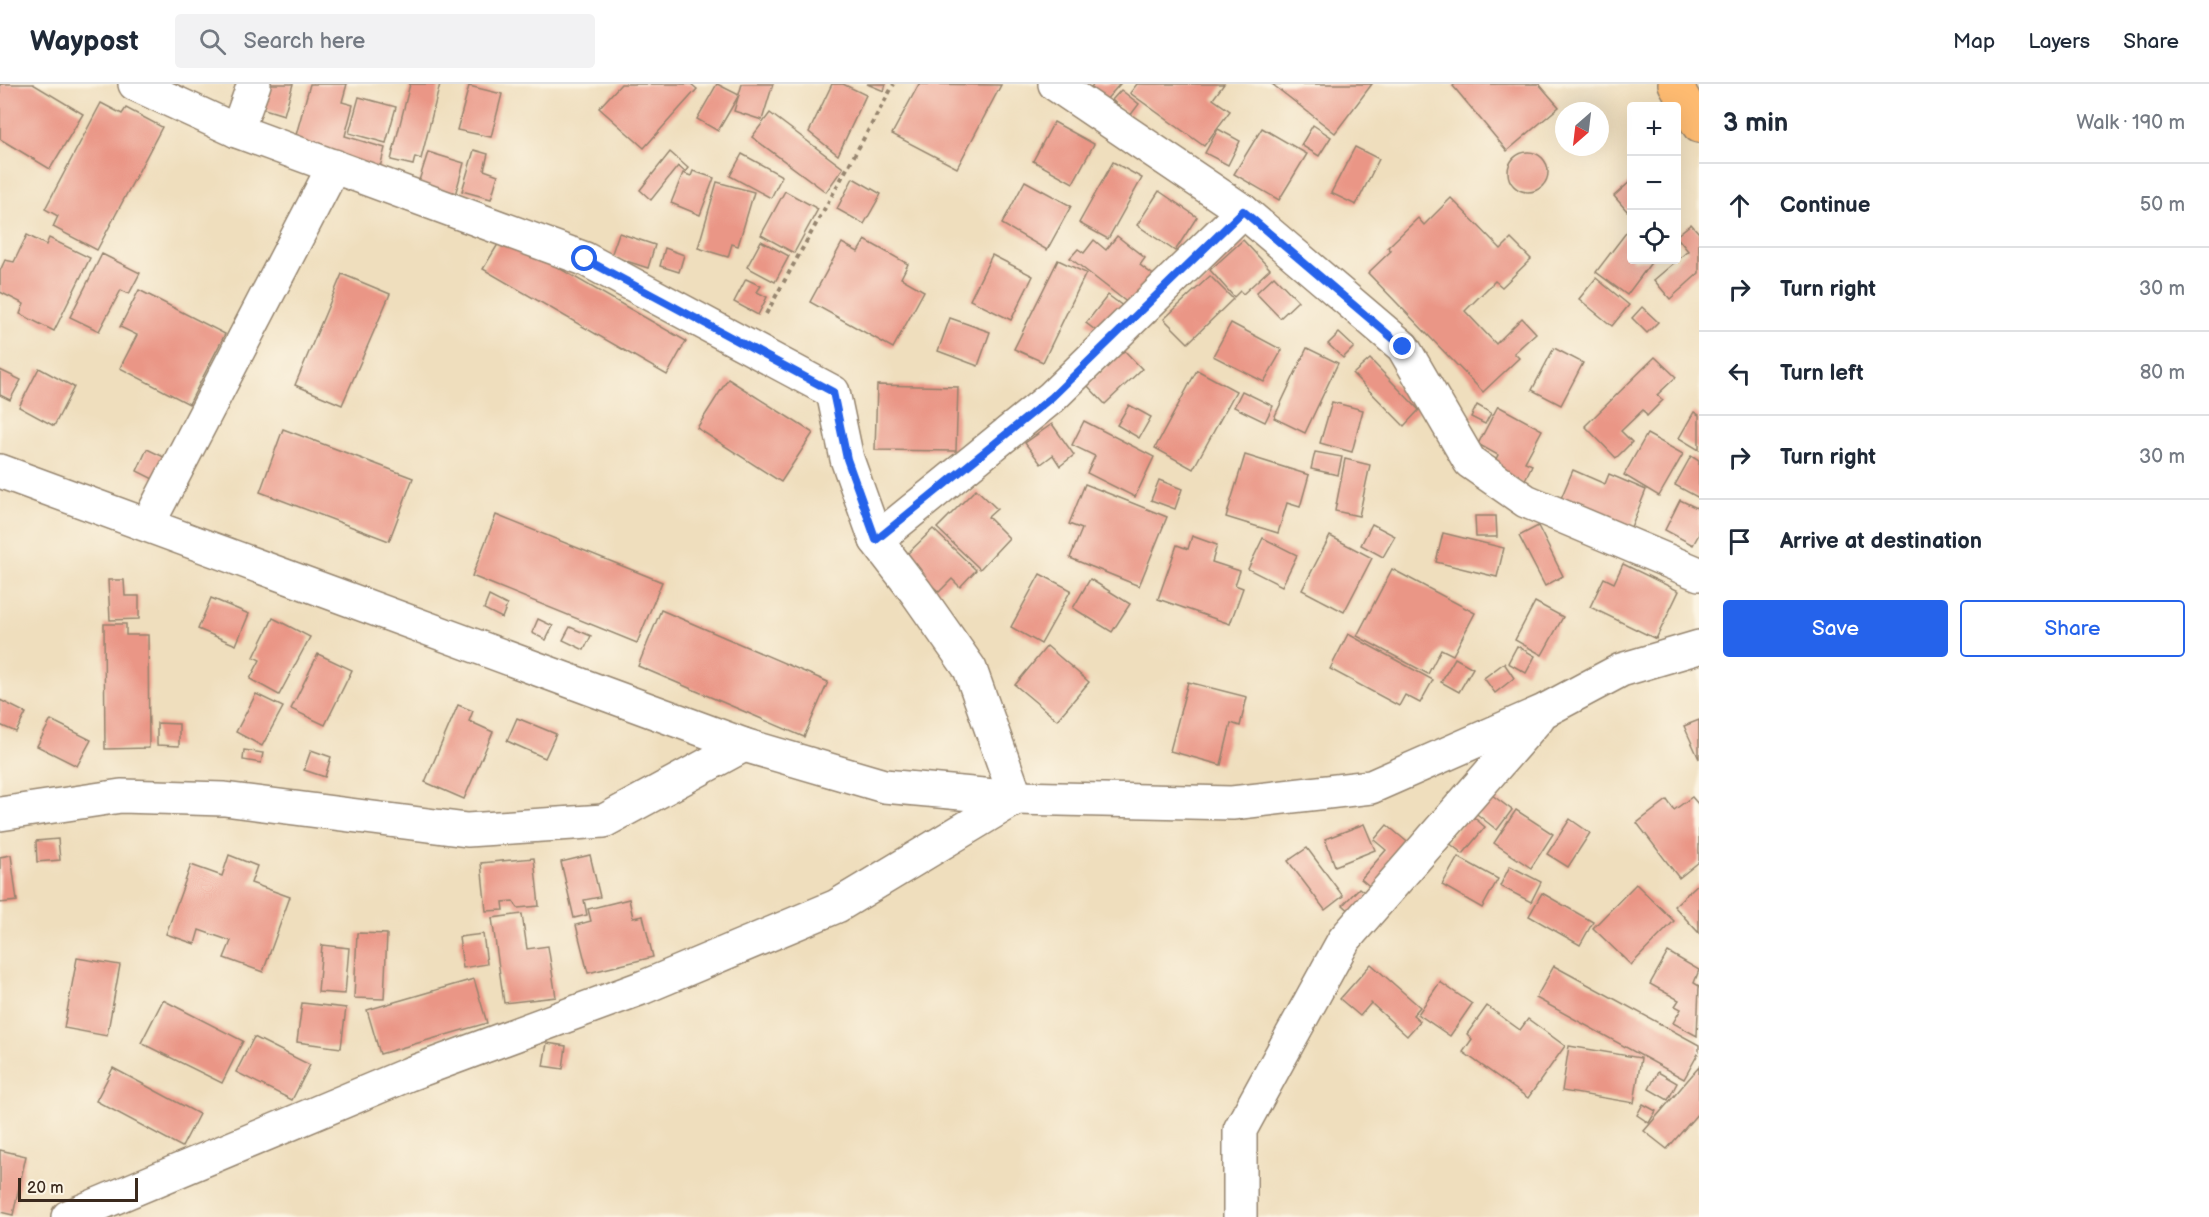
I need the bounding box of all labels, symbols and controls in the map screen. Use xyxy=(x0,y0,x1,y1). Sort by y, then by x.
search box xyxy=(175,14,595,68)
text: Waypost xyxy=(30,25,139,58)
icon: search xyxy=(196,25,229,58)
text: Search here xyxy=(244,28,365,55)
text: Map xyxy=(1953,29,1995,54)
text: Layers xyxy=(2028,29,2090,54)
text: Share xyxy=(2123,29,2179,54)
north arrow xyxy=(1555,102,1609,156)
map controls xyxy=(1627,102,1681,264)
button: + xyxy=(1627,102,1681,156)
text: 3 min xyxy=(1723,108,1788,139)
text: Walk · 190 m xyxy=(2076,111,2185,135)
button: − xyxy=(1627,156,1681,210)
icon: ahead xyxy=(1723,189,1756,222)
text: Continue xyxy=(1780,192,1870,219)
text: 50 m xyxy=(2140,193,2185,217)
button: locate xyxy=(1627,210,1681,264)
route start xyxy=(571,245,597,271)
icon: right xyxy=(1723,273,1756,306)
text: Turn right xyxy=(1780,276,1876,303)
text: 30 m xyxy=(2139,277,2185,301)
route end xyxy=(1389,333,1415,359)
icon: left xyxy=(1723,357,1756,390)
text: Turn left xyxy=(1780,360,1864,387)
text: 80 m xyxy=(2140,361,2185,385)
icon: right xyxy=(1723,441,1756,474)
text: Turn right xyxy=(1780,444,1876,471)
text: 30 m xyxy=(2139,445,2185,469)
icon: arrive xyxy=(1723,525,1756,558)
text: Arrive at destination xyxy=(1780,528,1982,555)
button: Save xyxy=(1723,600,1948,657)
button: Share xyxy=(1960,600,2185,657)
scale bar xyxy=(18,1175,138,1202)
text: 20 m xyxy=(27,1179,63,1198)

